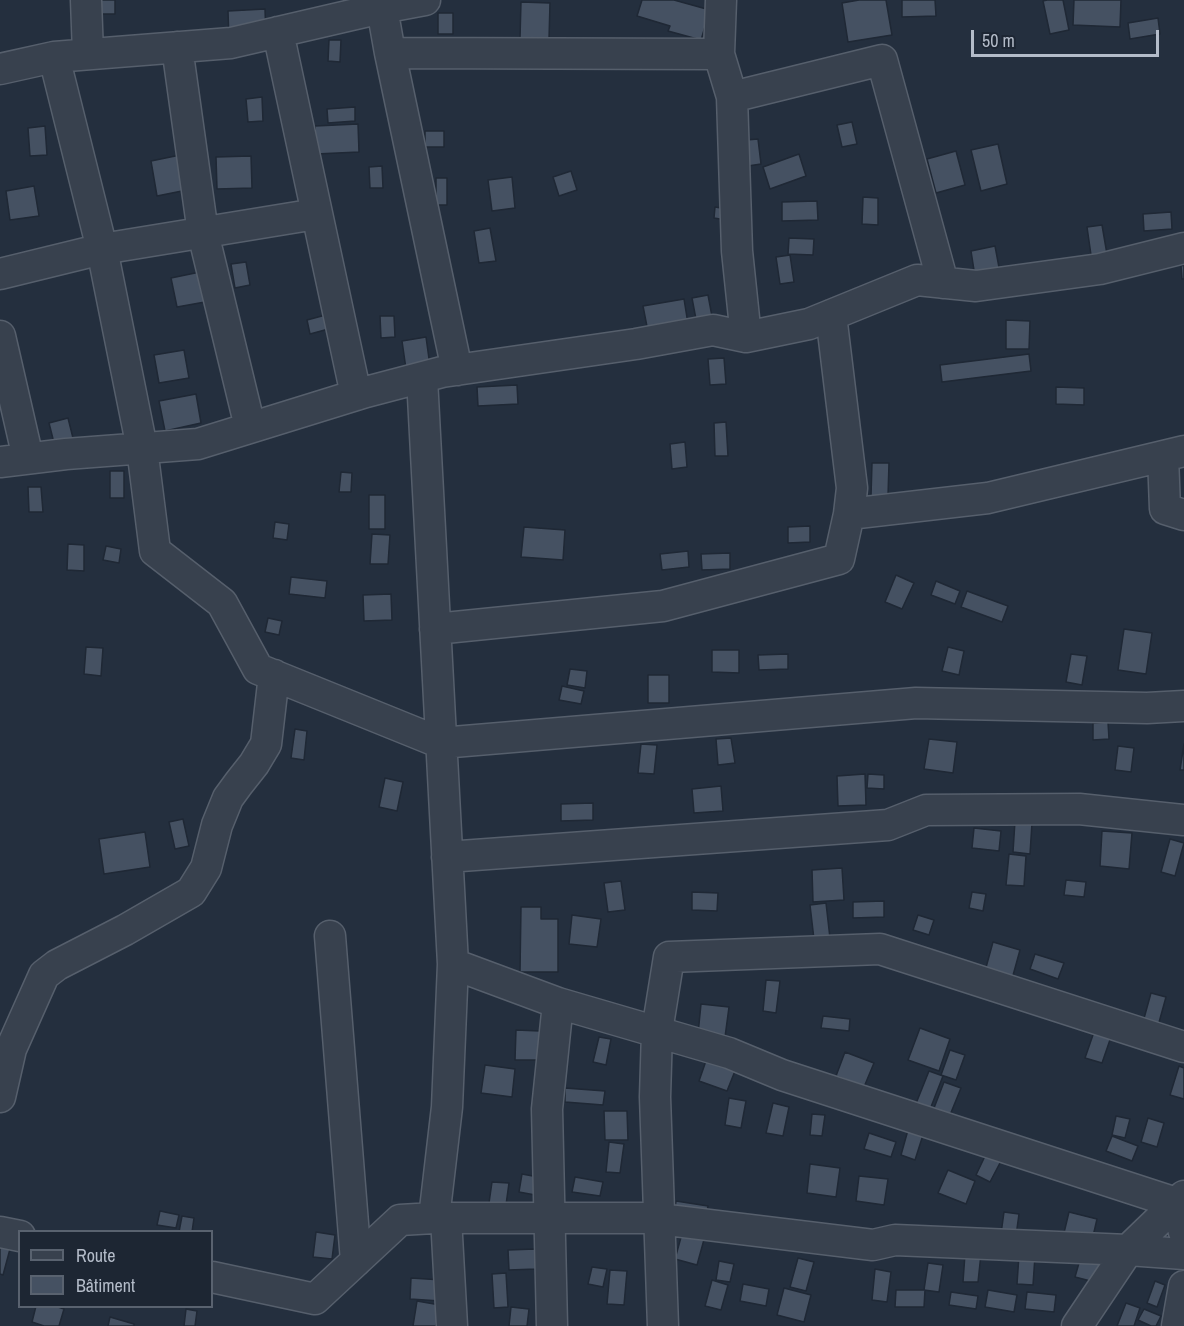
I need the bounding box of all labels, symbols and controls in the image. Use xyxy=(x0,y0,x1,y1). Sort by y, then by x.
scale bar xyxy=(974,18,1162,56)
text: 50 m xyxy=(982,28,1015,53)
legend xyxy=(18,1230,213,1308)
text: Route xyxy=(76,1243,115,1268)
text: Bâtiment xyxy=(76,1273,135,1298)

